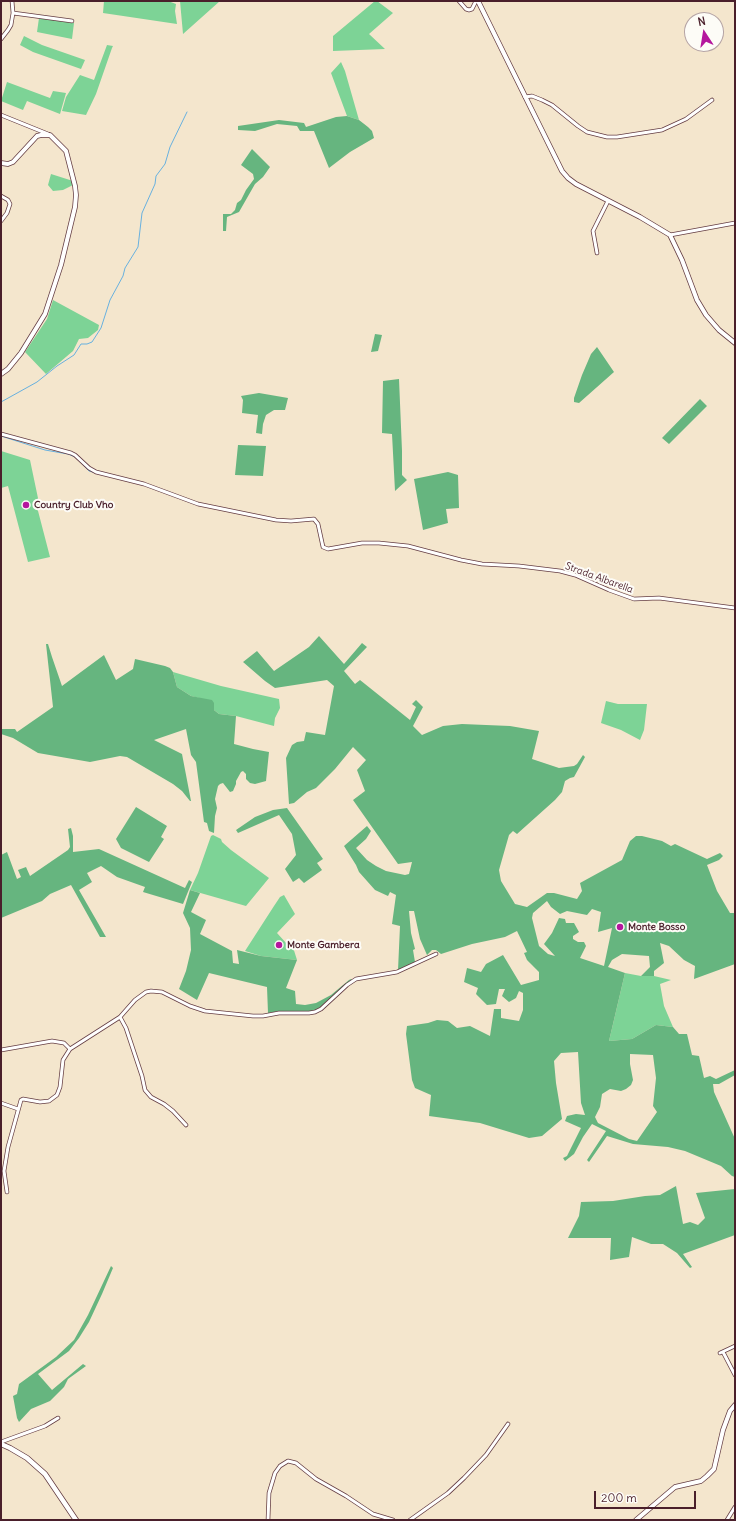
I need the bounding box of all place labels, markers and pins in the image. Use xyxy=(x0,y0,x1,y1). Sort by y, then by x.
place label: Country Club Vho xyxy=(34,499,113,511)
marker: Country Club Vho xyxy=(21,500,31,510)
place label: Monte Bosso xyxy=(628,921,685,933)
marker: Monte Bosso xyxy=(615,922,625,932)
place label: Monte Gambera xyxy=(287,939,360,951)
marker: Monte Gambera xyxy=(274,940,284,950)

